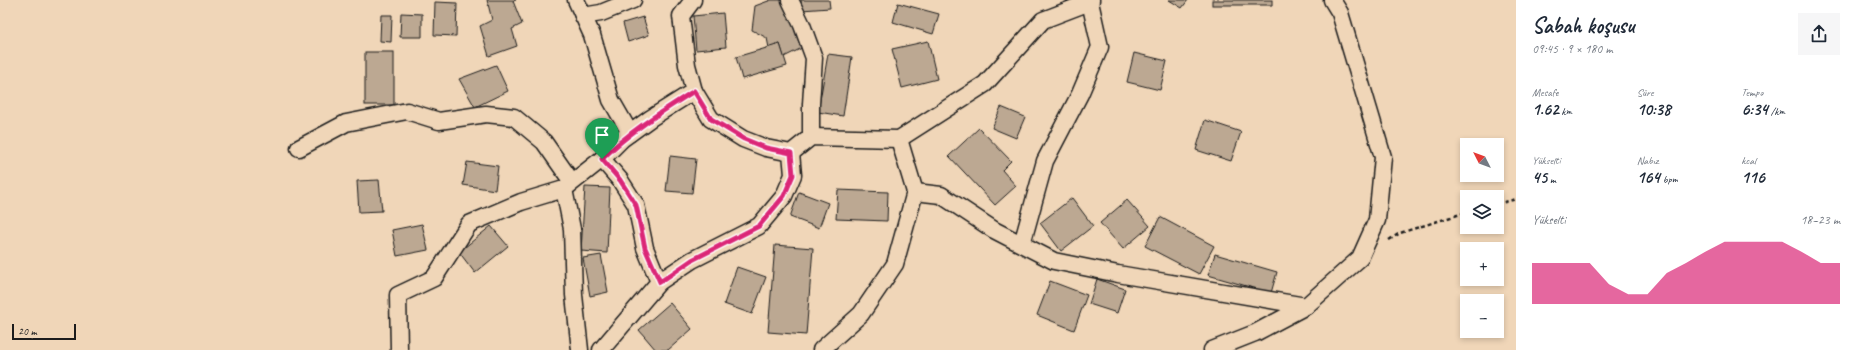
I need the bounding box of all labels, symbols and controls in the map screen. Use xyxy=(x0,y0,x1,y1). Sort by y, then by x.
text: Sabah koşusu xyxy=(1532,12,1634,40)
button: share xyxy=(1798,13,1840,55)
text: 09:45 · 9 × 180 m xyxy=(1532,41,1613,57)
text: Mesafe xyxy=(1532,85,1558,99)
text: Süre xyxy=(1637,85,1654,99)
text: Tempo xyxy=(1741,85,1763,99)
text: 1.62 xyxy=(1532,99,1559,120)
text: 10:38 xyxy=(1637,99,1671,120)
text: 6:34 xyxy=(1741,99,1768,120)
text: km xyxy=(1559,104,1572,118)
text: /km xyxy=(1768,104,1785,118)
pin xyxy=(585,118,619,159)
icon: arrive xyxy=(591,124,613,146)
north arrow xyxy=(1460,138,1504,182)
map controls xyxy=(1460,138,1504,338)
text: Yükselti xyxy=(1532,153,1561,167)
text: Nabız xyxy=(1637,153,1658,167)
text: kcal xyxy=(1741,153,1756,167)
text: 45 xyxy=(1532,167,1547,188)
text: 164 xyxy=(1637,167,1660,188)
text: 116 xyxy=(1741,167,1765,188)
text: m xyxy=(1547,172,1556,186)
text: bpm xyxy=(1660,172,1678,186)
button: layers xyxy=(1460,190,1504,234)
text: Yükselti xyxy=(1532,212,1566,228)
text: 18–23 m xyxy=(1800,212,1840,228)
button: + xyxy=(1460,242,1504,286)
button: − xyxy=(1460,294,1504,338)
scale bar xyxy=(12,322,76,341)
text: 20 m xyxy=(18,324,37,338)

